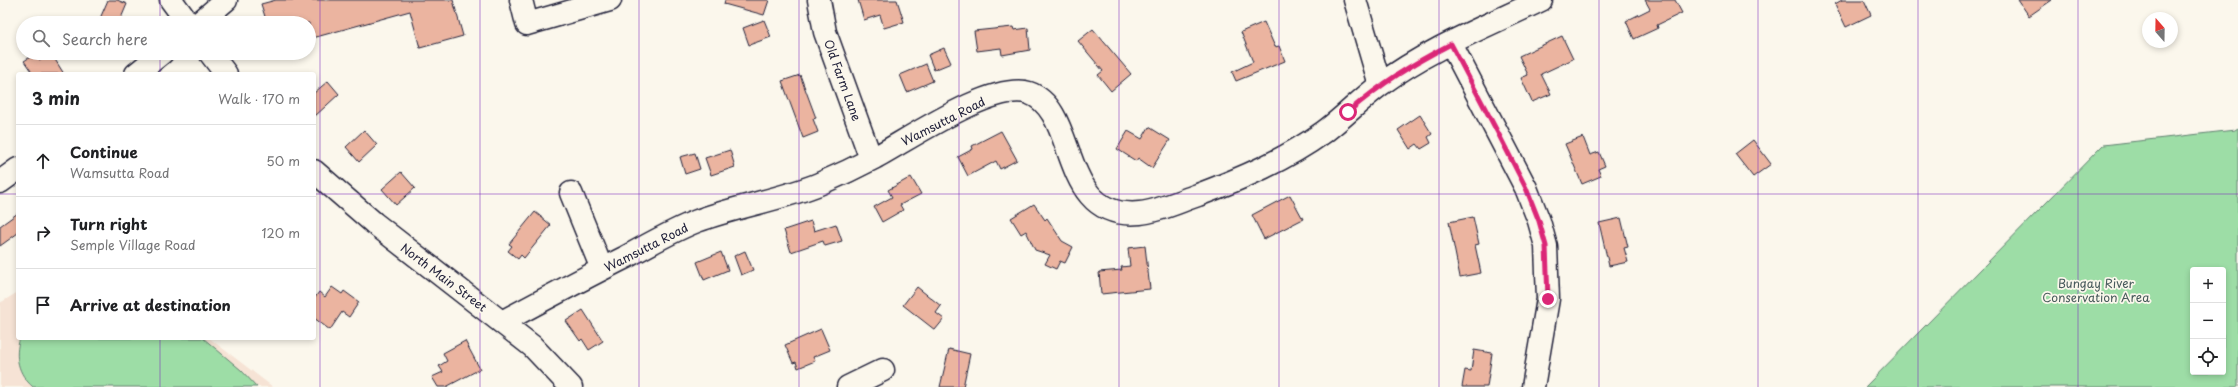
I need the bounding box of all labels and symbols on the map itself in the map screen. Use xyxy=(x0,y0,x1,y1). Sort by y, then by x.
north arrow xyxy=(2142,12,2178,48)
street label: Old Farm Lane xyxy=(820,37,866,124)
street label: Wamsutta Road xyxy=(898,92,988,150)
route start xyxy=(1339,103,1357,121)
street label: Wamsutta Road xyxy=(601,218,691,276)
street label: North Main Street xyxy=(397,238,491,316)
park label: Bungay River Conservation Area xyxy=(2042,274,2150,306)
route end xyxy=(1539,290,1557,308)

